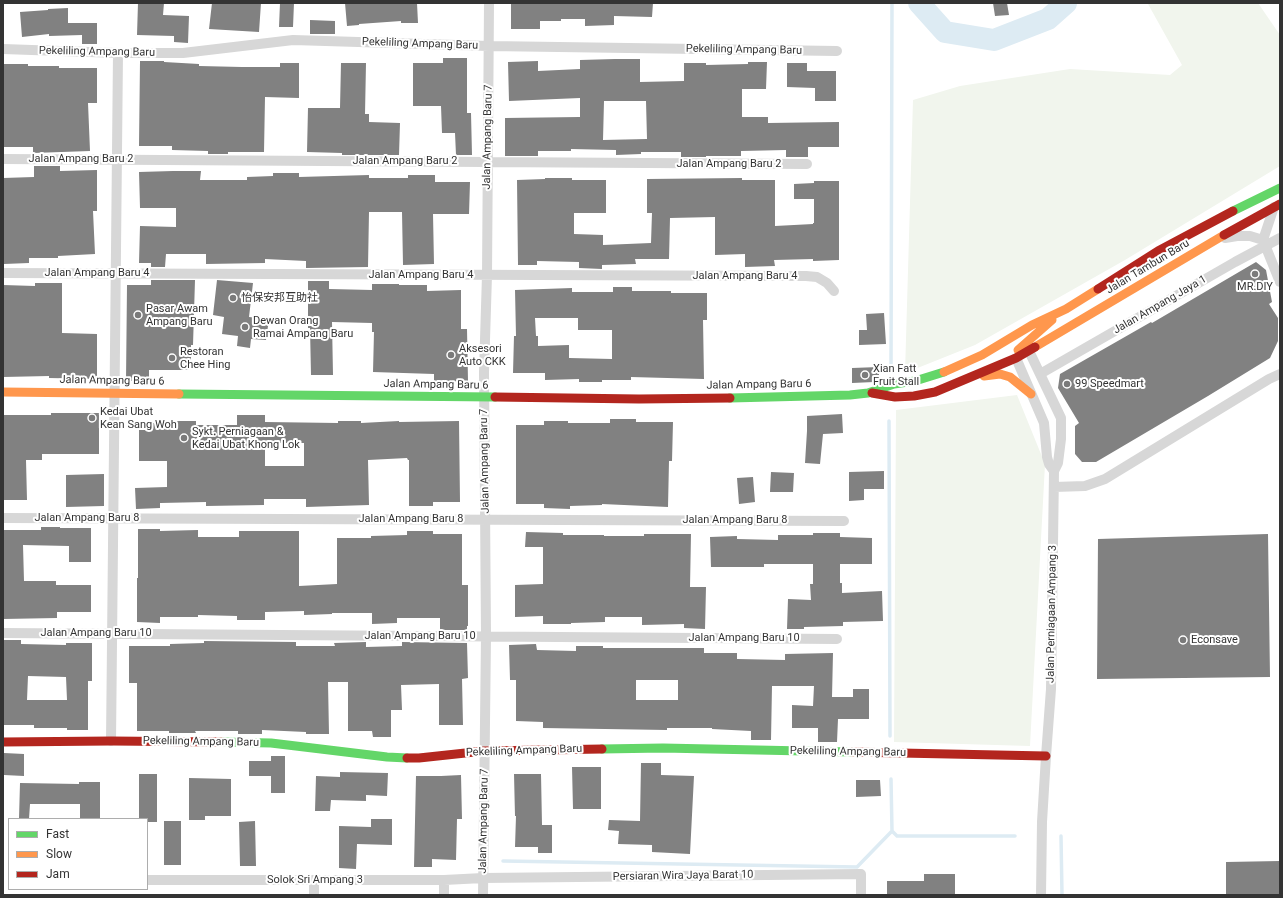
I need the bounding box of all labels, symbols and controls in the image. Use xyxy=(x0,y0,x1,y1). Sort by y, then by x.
street label: Pekeliling Ampang Baru xyxy=(362,35,478,53)
street label: Pekeliling Ampang Baru xyxy=(686,42,802,58)
street label: Pekeliling Ampang Baru xyxy=(39,44,155,60)
street label: Jalan Ampang Baru 7 xyxy=(480,84,496,190)
street label: Jalan Ampang Baru 2 xyxy=(28,152,134,166)
street label: Jalan Ampang Baru 2 xyxy=(352,154,458,168)
street label: Jalan Ampang Baru 2 xyxy=(676,157,782,171)
street label: Jalan Tambun Baru xyxy=(1104,237,1192,297)
street label: Jalan Ampang Baru 4 xyxy=(44,266,150,280)
street label: Jalan Ampang Baru 4 xyxy=(368,268,474,282)
street label: Jalan Ampang Baru 4 xyxy=(692,269,798,283)
marker: MR.DIY xyxy=(1250,269,1260,279)
street label: Jalan Ampang Jaya 1 xyxy=(1111,273,1209,337)
place label: MR.DIY xyxy=(1237,280,1273,294)
place label: 怡保安邦互助社 xyxy=(241,291,318,305)
marker: 怡保安邦互助社 xyxy=(228,293,238,303)
place label: Pasar Awam Ampang Baru xyxy=(146,302,213,328)
marker: Pasar Awam Ampang Baru xyxy=(133,310,143,320)
place label: Dewan Orang Ramai Ampang Baru xyxy=(253,314,353,340)
marker: Dewan Orang Ramai Ampang Baru xyxy=(240,322,250,332)
place label: Aksesori Auto CKK xyxy=(459,342,506,368)
place label: Restoran Chee Hing xyxy=(180,345,230,371)
marker: Aksesori Auto CKK xyxy=(446,350,456,360)
marker: Restoran Chee Hing xyxy=(167,353,177,363)
place label: Xian Fatt Fruit Stall xyxy=(873,362,919,388)
marker: Xian Fatt Fruit Stall xyxy=(860,370,870,380)
street label: Jalan Ampang Baru 6 xyxy=(59,373,165,389)
street label: Jalan Ampang Baru 6 xyxy=(383,377,489,393)
street label: Jalan Ampang Baru 6 xyxy=(706,377,812,393)
place label: 99 Speedmart xyxy=(1075,377,1144,391)
marker: 99 Speedmart xyxy=(1062,379,1072,389)
place label: Kedai Ubat Kean Sang Woh xyxy=(100,405,177,431)
street label: Jalan Ampang Baru 7 xyxy=(477,408,493,514)
marker: Kedai Ubat Kean Sang Woh xyxy=(87,413,97,423)
place label: Sykt. Perniagaan & Kedai Ubat Khong Lok xyxy=(192,425,300,451)
marker: Sykt. Perniagaan & Kedai Ubat Khong Lok xyxy=(179,433,189,443)
street label: Jalan Ampang Baru 8 xyxy=(34,511,140,525)
street label: Jalan Ampang Baru 8 xyxy=(358,512,464,526)
street label: Jalan Ampang Baru 8 xyxy=(682,513,788,527)
street label: Jalan Perniagaan Ampang 3 xyxy=(1044,545,1060,683)
street label: Jalan Ampang Baru 10 xyxy=(40,626,152,640)
street label: Jalan Ampang Baru 10 xyxy=(364,629,476,643)
street label: Jalan Ampang Baru 10 xyxy=(688,631,800,645)
place label: Econsave xyxy=(1191,633,1238,647)
marker: Econsave xyxy=(1178,635,1188,645)
street label: Pekeliling Ampang Baru xyxy=(143,734,259,750)
street label: Pekeliling Ampang Baru xyxy=(466,742,582,760)
street label: Pekeliling Ampang Baru xyxy=(790,744,906,760)
street label: Jalan Ampang Baru 7 xyxy=(476,768,492,874)
legend xyxy=(8,818,148,890)
text: Fast xyxy=(46,827,69,841)
text: Slow xyxy=(46,847,72,861)
text: Jam xyxy=(46,867,70,881)
street label: Persiaran Wira Jaya Barat 10 xyxy=(613,868,753,884)
street label: Solok Sri Ampang 3 xyxy=(267,873,363,887)

